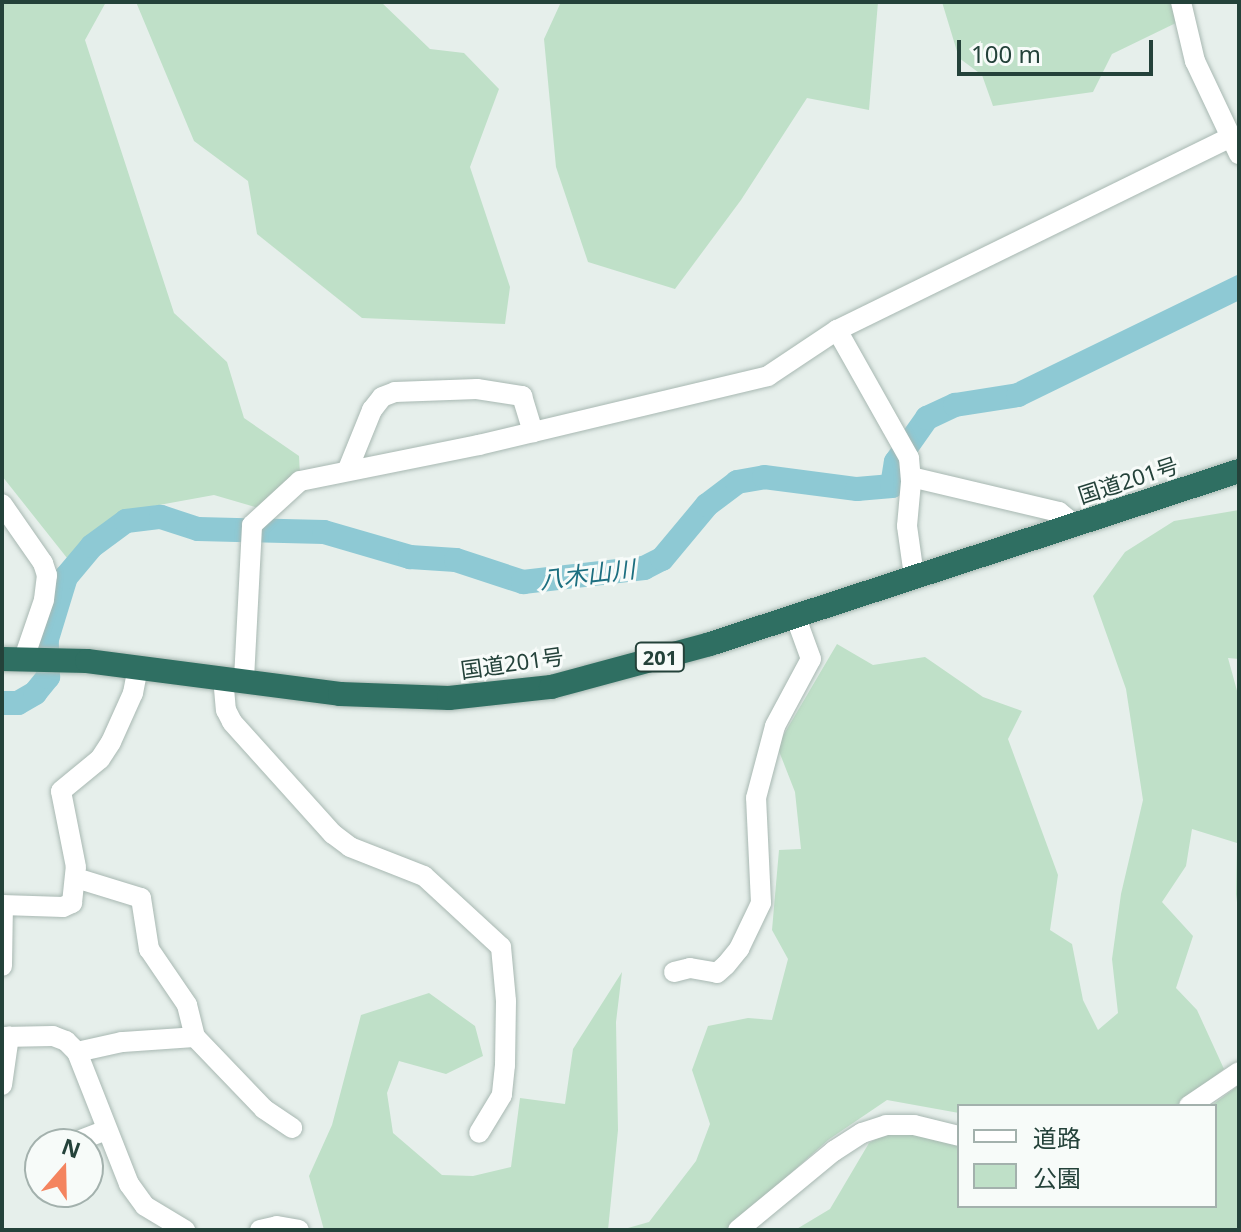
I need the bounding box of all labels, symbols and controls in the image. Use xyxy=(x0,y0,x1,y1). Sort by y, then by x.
scale bar xyxy=(961,24,1157,74)
text: 100 m xyxy=(971,37,1041,70)
street label: 国道201号 xyxy=(1075,451,1181,509)
water label: 八木山川 xyxy=(538,554,636,594)
road number: 201 xyxy=(634,641,686,673)
street label: 国道201号 xyxy=(459,643,565,683)
legend xyxy=(957,1104,1217,1208)
text: 道路 xyxy=(1033,1121,1081,1154)
north arrow xyxy=(24,1128,104,1208)
text: N xyxy=(58,1130,85,1164)
text: 公園 xyxy=(1033,1161,1081,1194)

